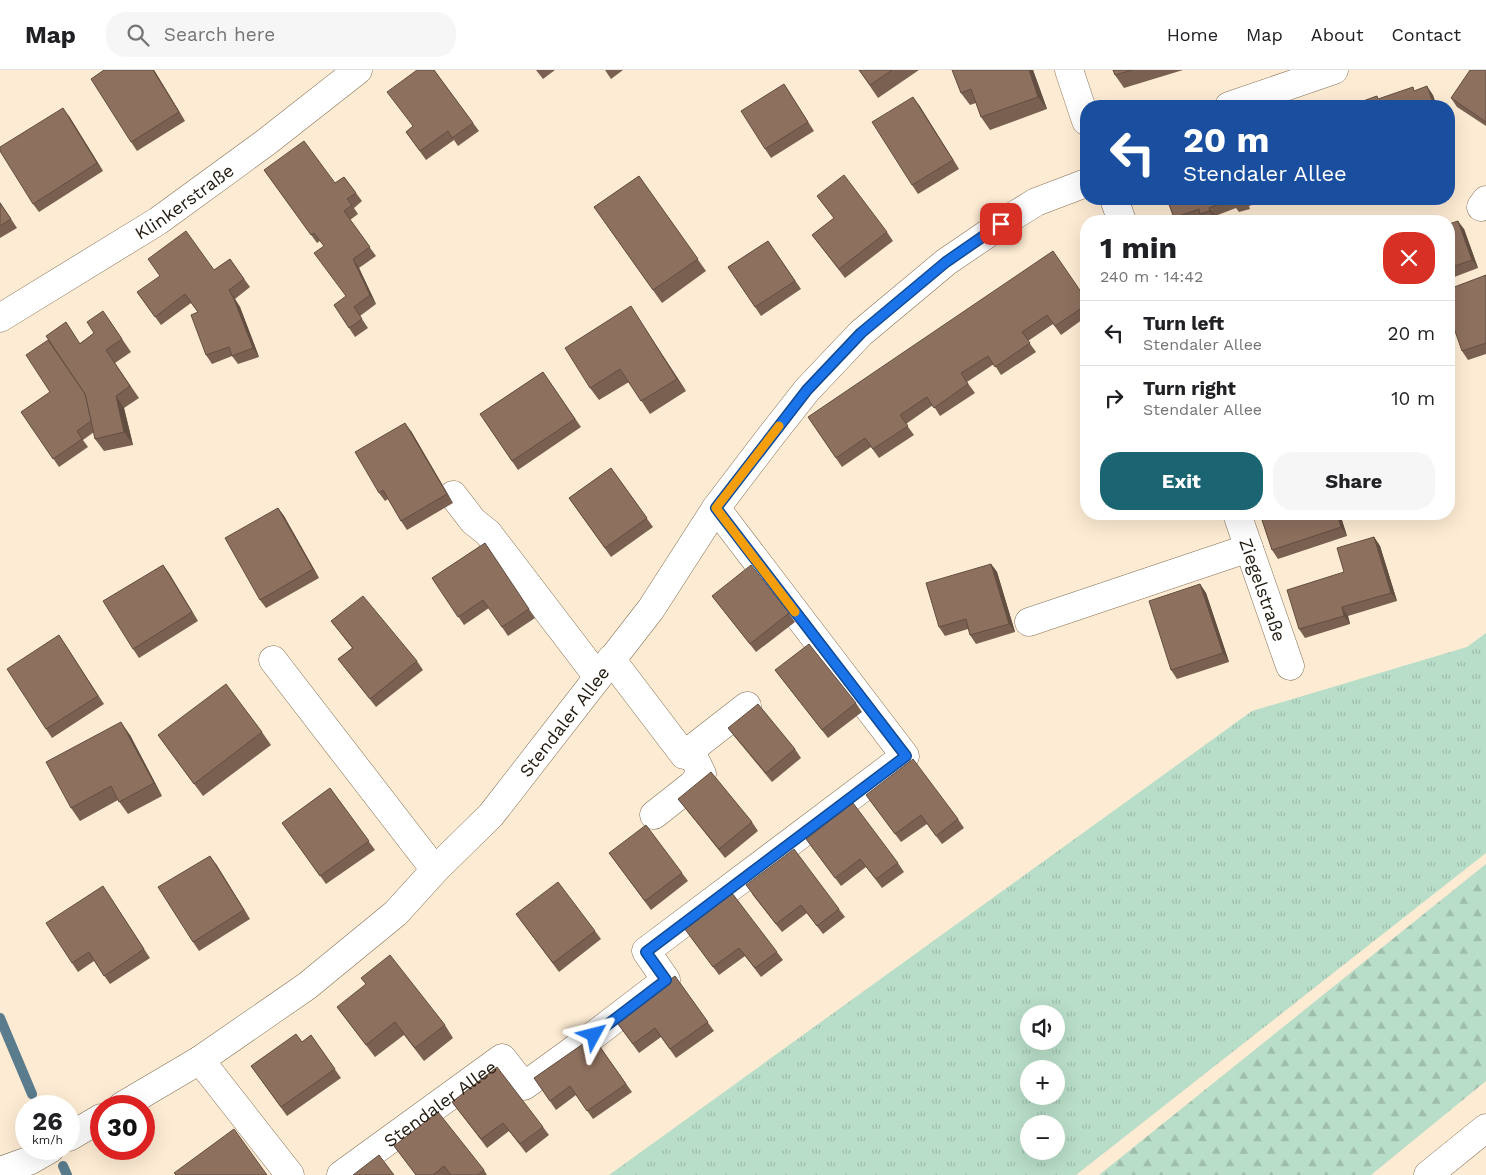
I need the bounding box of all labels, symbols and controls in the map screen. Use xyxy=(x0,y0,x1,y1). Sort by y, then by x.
search box xyxy=(106,12,456,57)
text: Map xyxy=(25,21,76,49)
icon: search xyxy=(124,21,152,49)
text: Search here xyxy=(164,23,275,46)
text: Home xyxy=(1167,24,1218,45)
text: Map xyxy=(1246,24,1283,45)
text: About xyxy=(1311,24,1363,45)
text: Contact xyxy=(1391,24,1461,45)
text: 20 m xyxy=(1183,119,1269,161)
icon: left xyxy=(1100,120,1165,185)
street label: Klinkerstraße xyxy=(131,159,238,243)
text: Stendaler Allee xyxy=(1183,161,1347,186)
pin xyxy=(980,203,1022,245)
icon: arrive xyxy=(987,210,1015,238)
text: 1 min xyxy=(1100,230,1177,265)
button: close xyxy=(1383,232,1435,284)
text: 240 m · 14:42 xyxy=(1100,267,1203,286)
text: Turn left xyxy=(1143,312,1224,335)
icon: left xyxy=(1100,319,1128,347)
text: 20 m xyxy=(1388,322,1435,345)
text: Stendaler Allee xyxy=(1143,335,1262,354)
text: Turn right xyxy=(1143,377,1236,400)
icon: right xyxy=(1100,384,1128,412)
text: 10 m xyxy=(1391,387,1435,410)
text: Stendaler Allee xyxy=(1143,400,1262,419)
button: Exit xyxy=(1100,452,1263,510)
button: Share xyxy=(1273,452,1435,510)
street label: Ziegelstraße xyxy=(1236,535,1291,644)
street label: Stendaler Allee xyxy=(514,662,613,781)
map controls xyxy=(1020,1005,1065,1160)
button: sound xyxy=(1020,1005,1065,1050)
position arrow xyxy=(567,1008,619,1060)
street label: Stendaler Allee xyxy=(379,1055,500,1151)
button: + xyxy=(1020,1060,1065,1105)
speed limit sign: 30 xyxy=(90,1095,155,1160)
text: 26 xyxy=(32,1107,63,1136)
button: − xyxy=(1020,1115,1065,1160)
text: km/h xyxy=(32,1133,63,1147)

